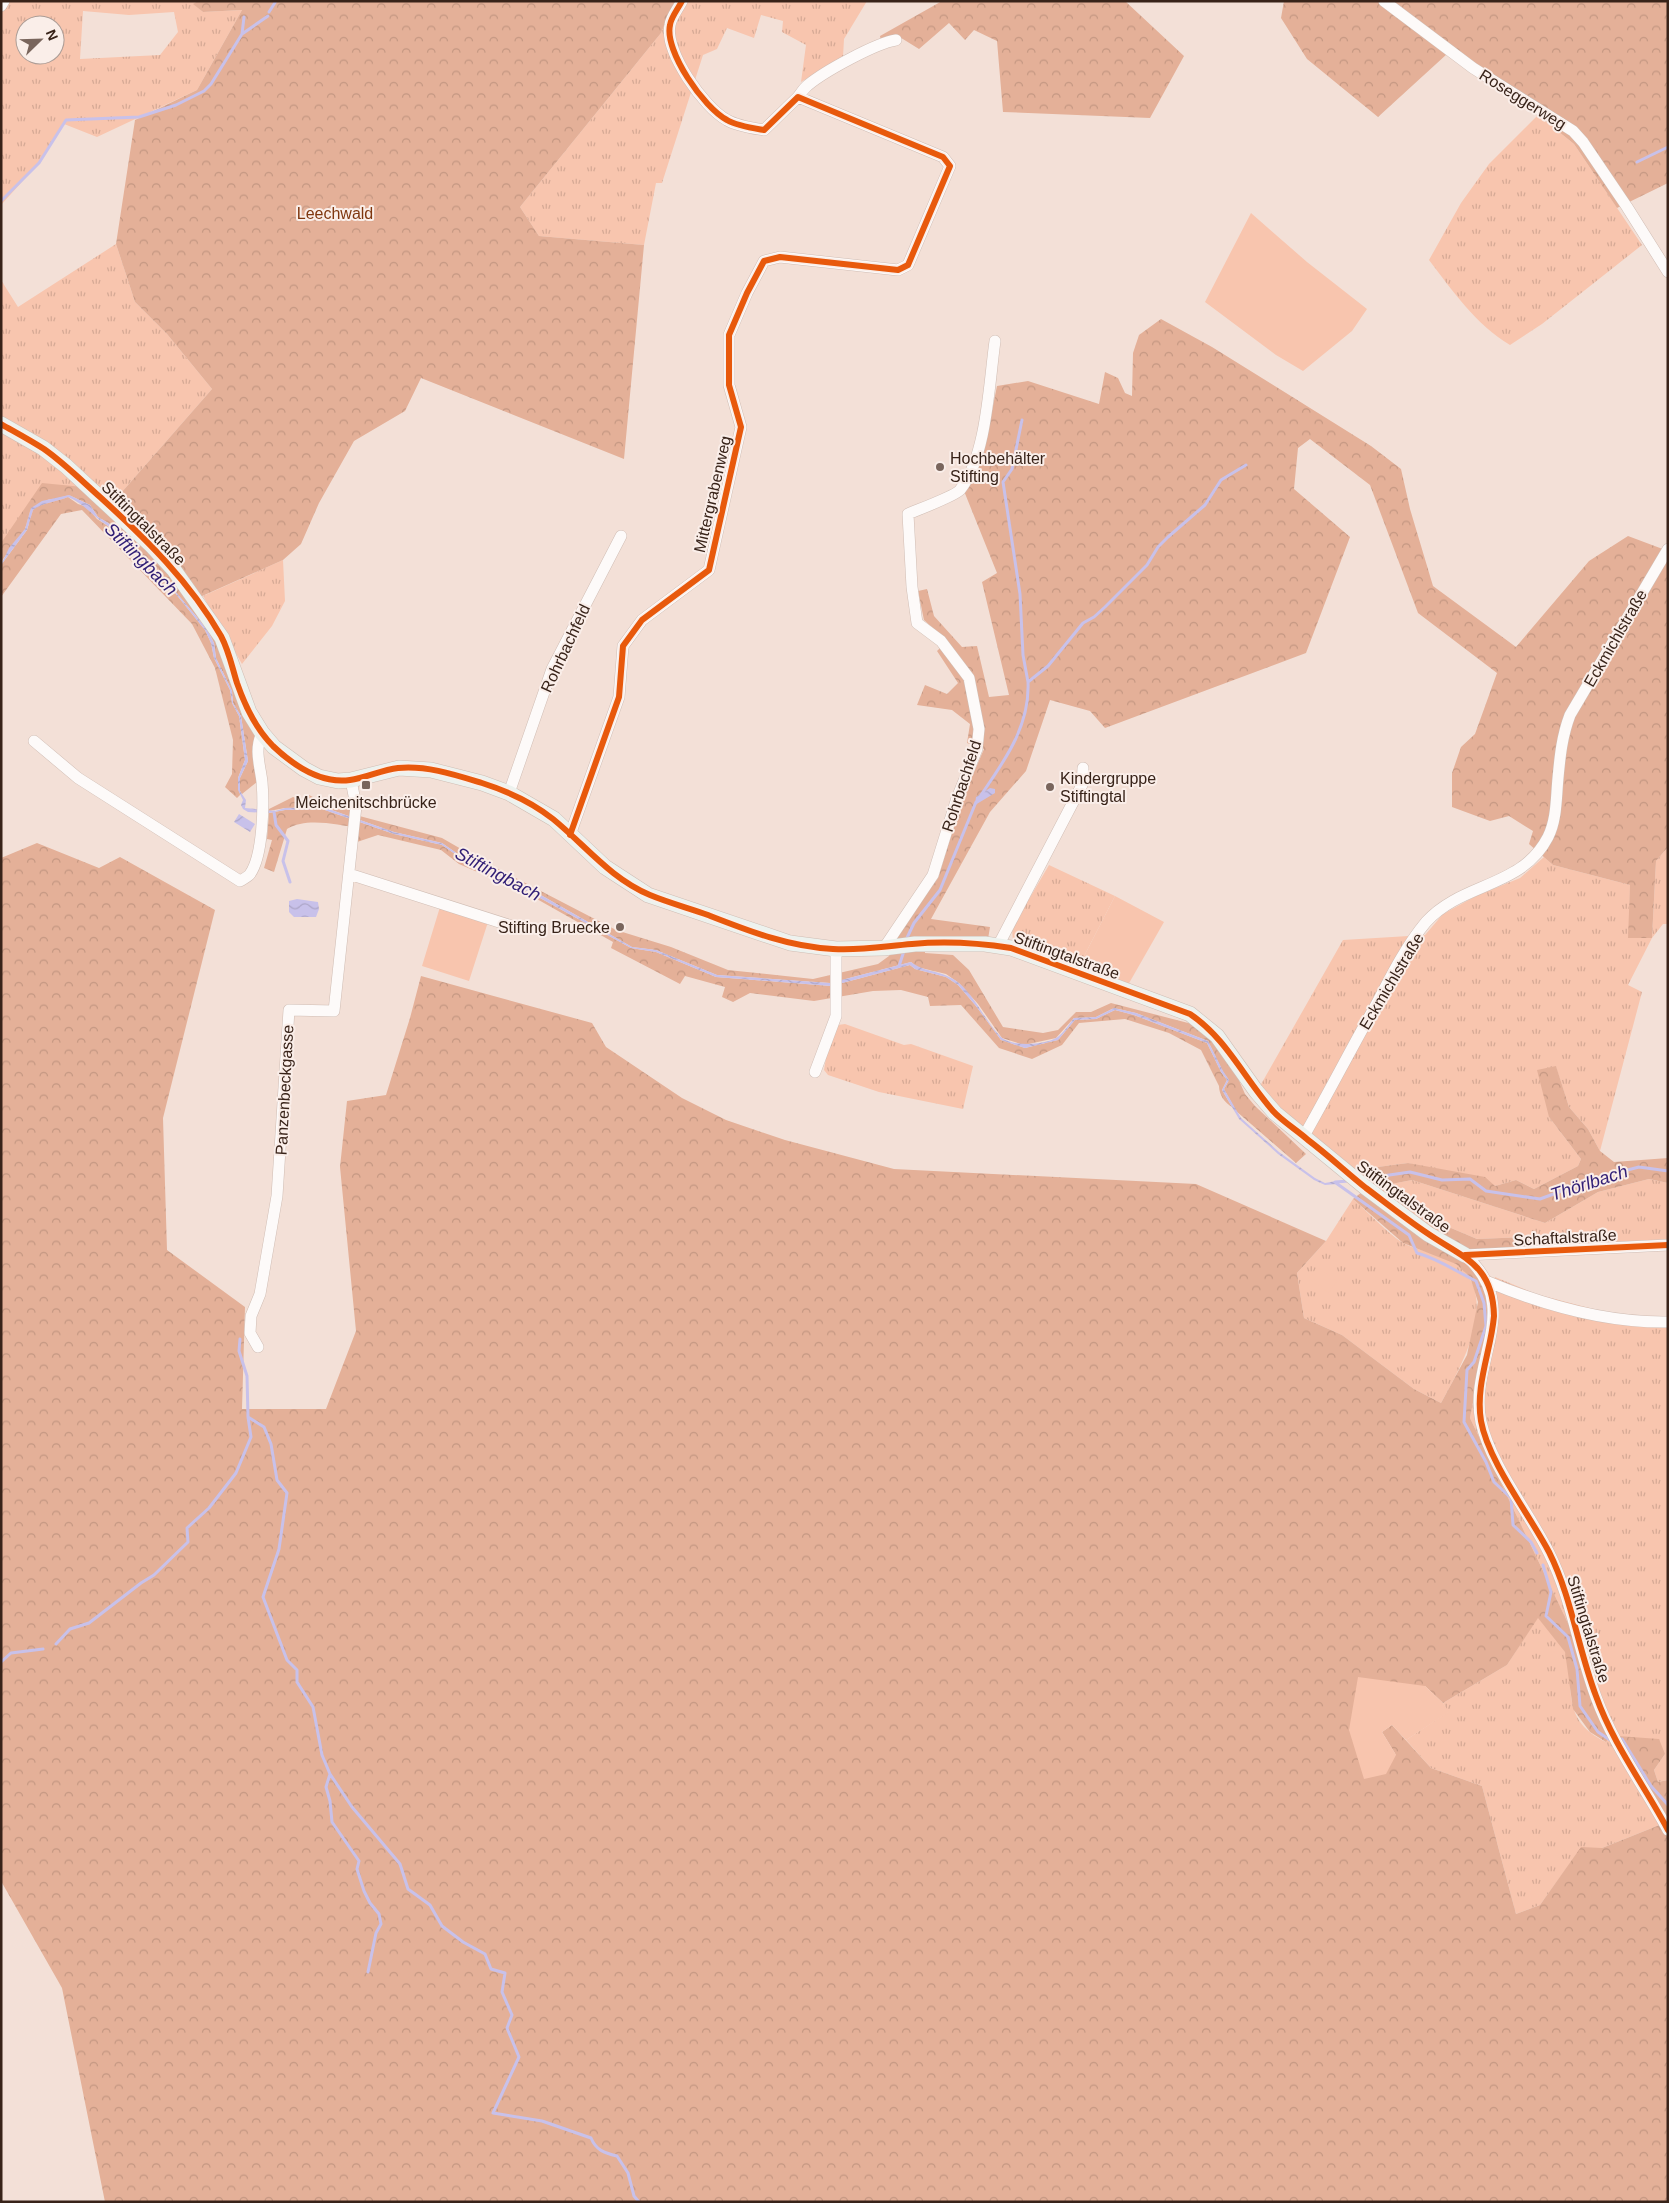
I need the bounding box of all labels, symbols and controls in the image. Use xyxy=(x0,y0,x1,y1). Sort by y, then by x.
north arrow xyxy=(15,15,65,65)
text: N xyxy=(43,27,61,43)
street label: Roseggerweg xyxy=(1476,66,1569,133)
park label: Leechwald xyxy=(297,205,373,222)
street label: Mittergrabenweg xyxy=(691,434,734,554)
place label: Hochbehälter Stifting xyxy=(950,450,1046,485)
marker: Hochbehälter Stifting xyxy=(934,461,946,473)
street label: Stiftingtalstraße xyxy=(98,478,189,569)
water label: Stiftingbach xyxy=(101,519,181,599)
street label: Eckmichlstraße xyxy=(1581,587,1650,690)
street label: Rohrbachfeld xyxy=(538,601,593,695)
street label: Rohrbachfeld xyxy=(939,738,984,834)
place label: Kindergruppe Stiftingtal xyxy=(1060,770,1156,805)
marker: Meichenitschbrücke xyxy=(360,779,372,791)
marker: Kindergruppe Stiftingtal xyxy=(1044,781,1056,793)
place label: Meichenitschbrücke xyxy=(295,794,437,811)
water label: Stiftingbach xyxy=(452,843,544,905)
place label: Stifting Bruecke xyxy=(498,919,610,936)
marker: Stifting Bruecke xyxy=(614,921,626,933)
street label: Stiftingtalstraße xyxy=(1012,928,1122,983)
street label: Eckmichlstraße xyxy=(1356,930,1427,1033)
street label: Panzenbeckgasse xyxy=(273,1024,296,1156)
street label: Stiftingtalstraße xyxy=(1354,1157,1454,1236)
water label: Thörlbach xyxy=(1548,1161,1630,1205)
street label: Schaftalstraße xyxy=(1513,1226,1617,1249)
street label: Stiftingtalstraße xyxy=(1564,1574,1613,1685)

